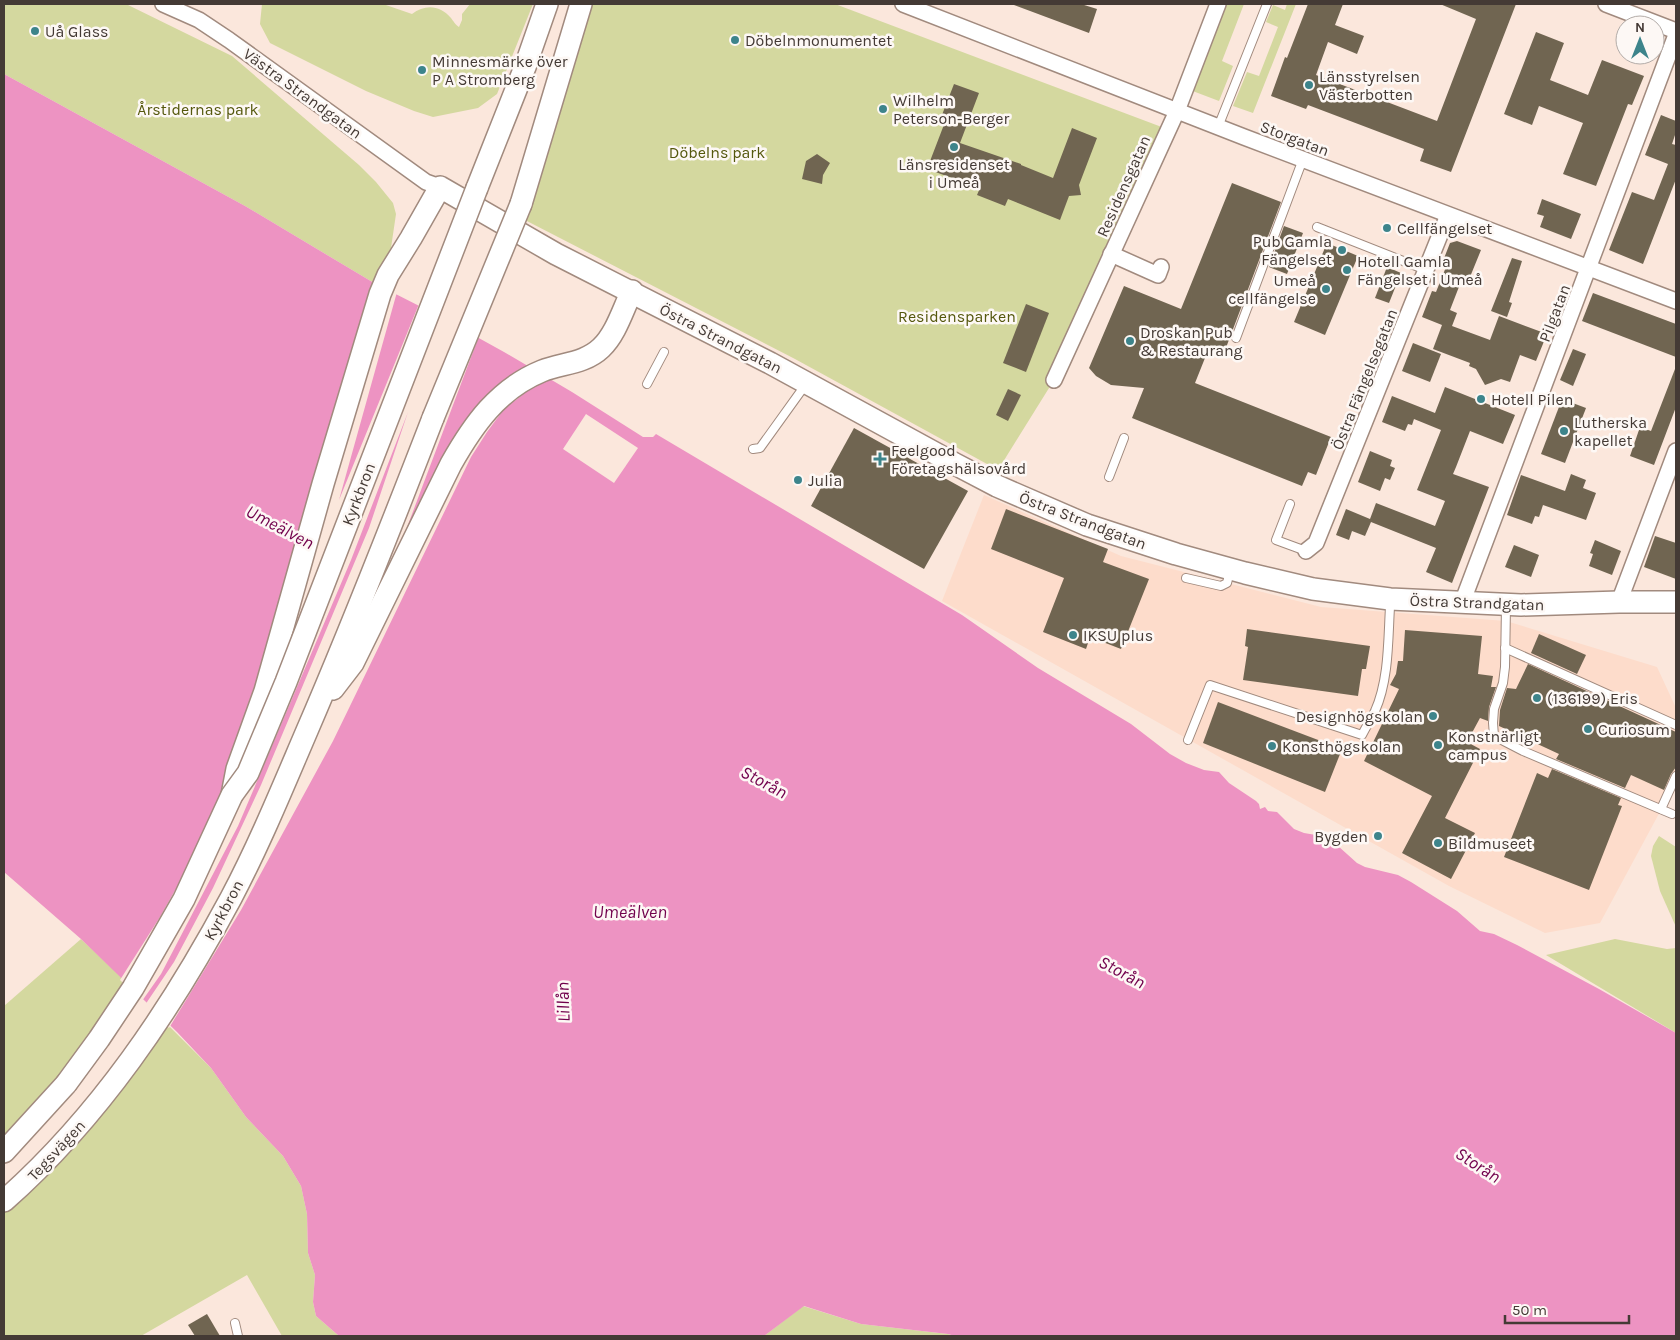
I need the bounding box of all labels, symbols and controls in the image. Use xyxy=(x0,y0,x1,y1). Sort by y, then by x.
north arrow xyxy=(1615,15,1665,65)
text: N xyxy=(1635,19,1645,36)
place label: Uå Glass xyxy=(45,22,108,41)
marker: Uå Glass xyxy=(29,25,41,37)
place label: Döbelnmonumentet xyxy=(745,31,892,50)
marker: Döbelnmonumentet xyxy=(729,34,741,46)
street label: Västra Strandgatan xyxy=(240,44,366,143)
place label: Minnesmärke över P A Stromberg xyxy=(432,52,568,89)
marker: Minnesmärke över P A Stromberg xyxy=(416,64,428,76)
place label: Länsstyrelsen Västerbotten xyxy=(1319,67,1420,104)
marker: Länsstyrelsen Västerbotten xyxy=(1303,79,1315,91)
place label: Wilhelm Peterson-Berger xyxy=(893,91,1009,128)
park label: Årstidernas park xyxy=(137,100,259,119)
marker: Wilhelm Peterson-Berger xyxy=(877,103,889,115)
street label: Storgatan xyxy=(1258,117,1332,160)
street label: Residensgatan xyxy=(1093,132,1154,240)
marker: Länsresidenset i Umeå xyxy=(948,141,960,153)
park label: Döbelns park xyxy=(669,143,765,162)
place label: Länsresidenset i Umeå xyxy=(898,155,1010,192)
place label: Cellfängelset xyxy=(1397,219,1492,238)
marker: Cellfängelset xyxy=(1381,222,1393,234)
place label: Pub Gamla Fängelset xyxy=(1253,232,1332,269)
marker: Pub Gamla Fängelset xyxy=(1336,244,1348,256)
place label: Hotell Gamla Fängelset i Umeå xyxy=(1357,252,1483,289)
marker: Hotell Gamla Fängelset i Umeå xyxy=(1341,264,1353,276)
place label: Umeå cellfängelse xyxy=(1228,271,1316,308)
street label: Pilgatan xyxy=(1535,282,1574,345)
marker: Umeå cellfängelse xyxy=(1320,283,1332,295)
street label: Östra Strandgatan xyxy=(656,299,785,378)
street label: Östra Fängelsegatan xyxy=(1328,306,1401,452)
park label: Residensparken xyxy=(898,307,1016,326)
place label: Droskan Pub & Restaurang xyxy=(1140,323,1243,360)
marker: Droskan Pub & Restaurang xyxy=(1124,335,1136,347)
place label: Hotell Pilen xyxy=(1491,390,1573,409)
marker: Hotell Pilen xyxy=(1475,393,1487,405)
place label: Lutherska kapellet xyxy=(1574,413,1647,450)
marker: Lutherska kapellet xyxy=(1558,425,1570,437)
place label: Feelgood Företagshälsovård xyxy=(891,441,1026,478)
marker: Feelgood Företagshälsovård xyxy=(873,452,887,466)
street label: Kyrkbron xyxy=(338,460,379,528)
place label: Julia xyxy=(808,471,842,490)
marker: Julia xyxy=(792,474,804,486)
street label: Östra Strandgatan xyxy=(1016,487,1149,554)
water label: Umeälven xyxy=(242,500,318,554)
street label: Östra Strandgatan xyxy=(1409,591,1545,614)
place label: IKSU plus xyxy=(1083,626,1153,645)
marker: IKSU plus xyxy=(1067,629,1079,641)
place label: (136199) Eris xyxy=(1547,689,1638,708)
marker: (136199) Eris xyxy=(1531,692,1543,704)
place label: Designhögskolan xyxy=(1296,707,1423,726)
marker: Designhögskolan xyxy=(1427,710,1439,722)
place label: Curiosum xyxy=(1598,720,1670,739)
marker: Curiosum xyxy=(1582,723,1594,735)
place label: Konstnärligt campus xyxy=(1448,727,1539,764)
place label: Konsthögskolan xyxy=(1282,737,1401,756)
marker: Konstnärligt campus xyxy=(1432,739,1444,751)
marker: Konsthögskolan xyxy=(1266,740,1278,752)
water label: Storån xyxy=(737,761,791,803)
place label: Bygden xyxy=(1314,827,1368,846)
marker: Bygden xyxy=(1372,830,1384,842)
place label: Bildmuseet xyxy=(1448,834,1532,853)
marker: Bildmuseet xyxy=(1432,837,1444,849)
street label: Kyrkbron xyxy=(200,877,247,944)
water label: Umeälven xyxy=(593,901,667,923)
water label: Storån xyxy=(1095,951,1149,993)
water label: Lillån xyxy=(551,981,575,1023)
street label: Tegsvägen xyxy=(23,1116,89,1185)
water label: Storån xyxy=(1451,1142,1505,1188)
scale bar xyxy=(1505,1292,1629,1324)
text: 50 m xyxy=(1512,1301,1547,1319)

